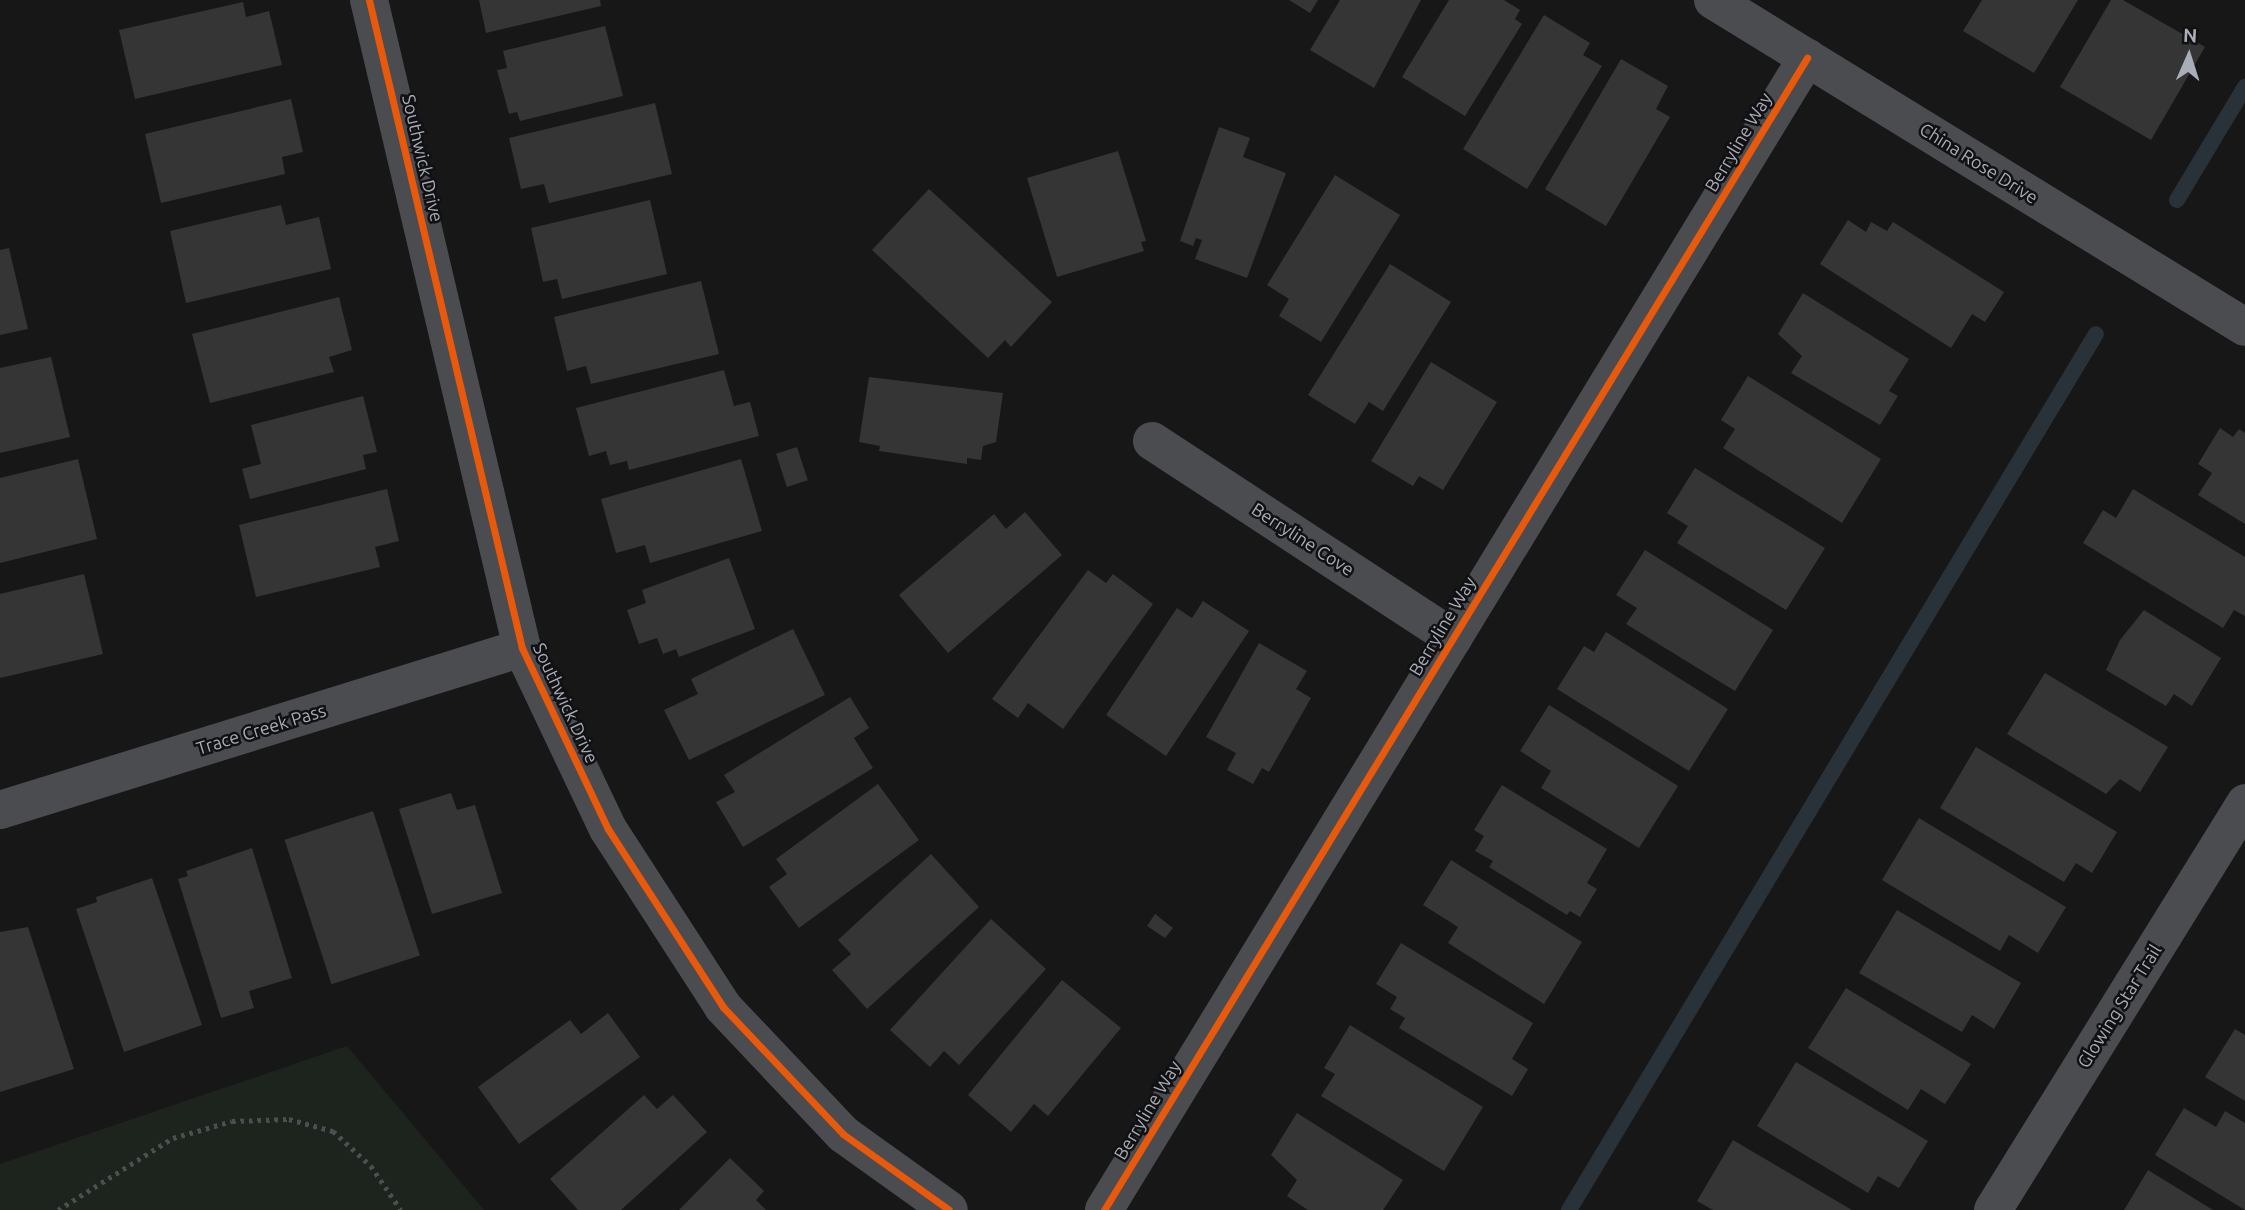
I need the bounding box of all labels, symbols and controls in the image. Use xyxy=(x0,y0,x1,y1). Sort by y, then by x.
north arrow xyxy=(2154,21,2224,91)
text: N xyxy=(2182,24,2198,46)
street label: Berryline Way xyxy=(1700,89,1776,195)
street label: Southwick Drive xyxy=(398,92,448,224)
street label: China Rose Drive xyxy=(1916,118,2042,208)
street label: Berryline Cove xyxy=(1248,498,1358,580)
street label: Berryline Way xyxy=(1404,573,1480,679)
street label: Southwick Drive xyxy=(529,640,603,766)
street label: Trace Creek Pass xyxy=(194,699,328,759)
street label: Glowing Star Trail xyxy=(2072,940,2166,1072)
street label: Berryline Way xyxy=(1109,1057,1185,1163)

